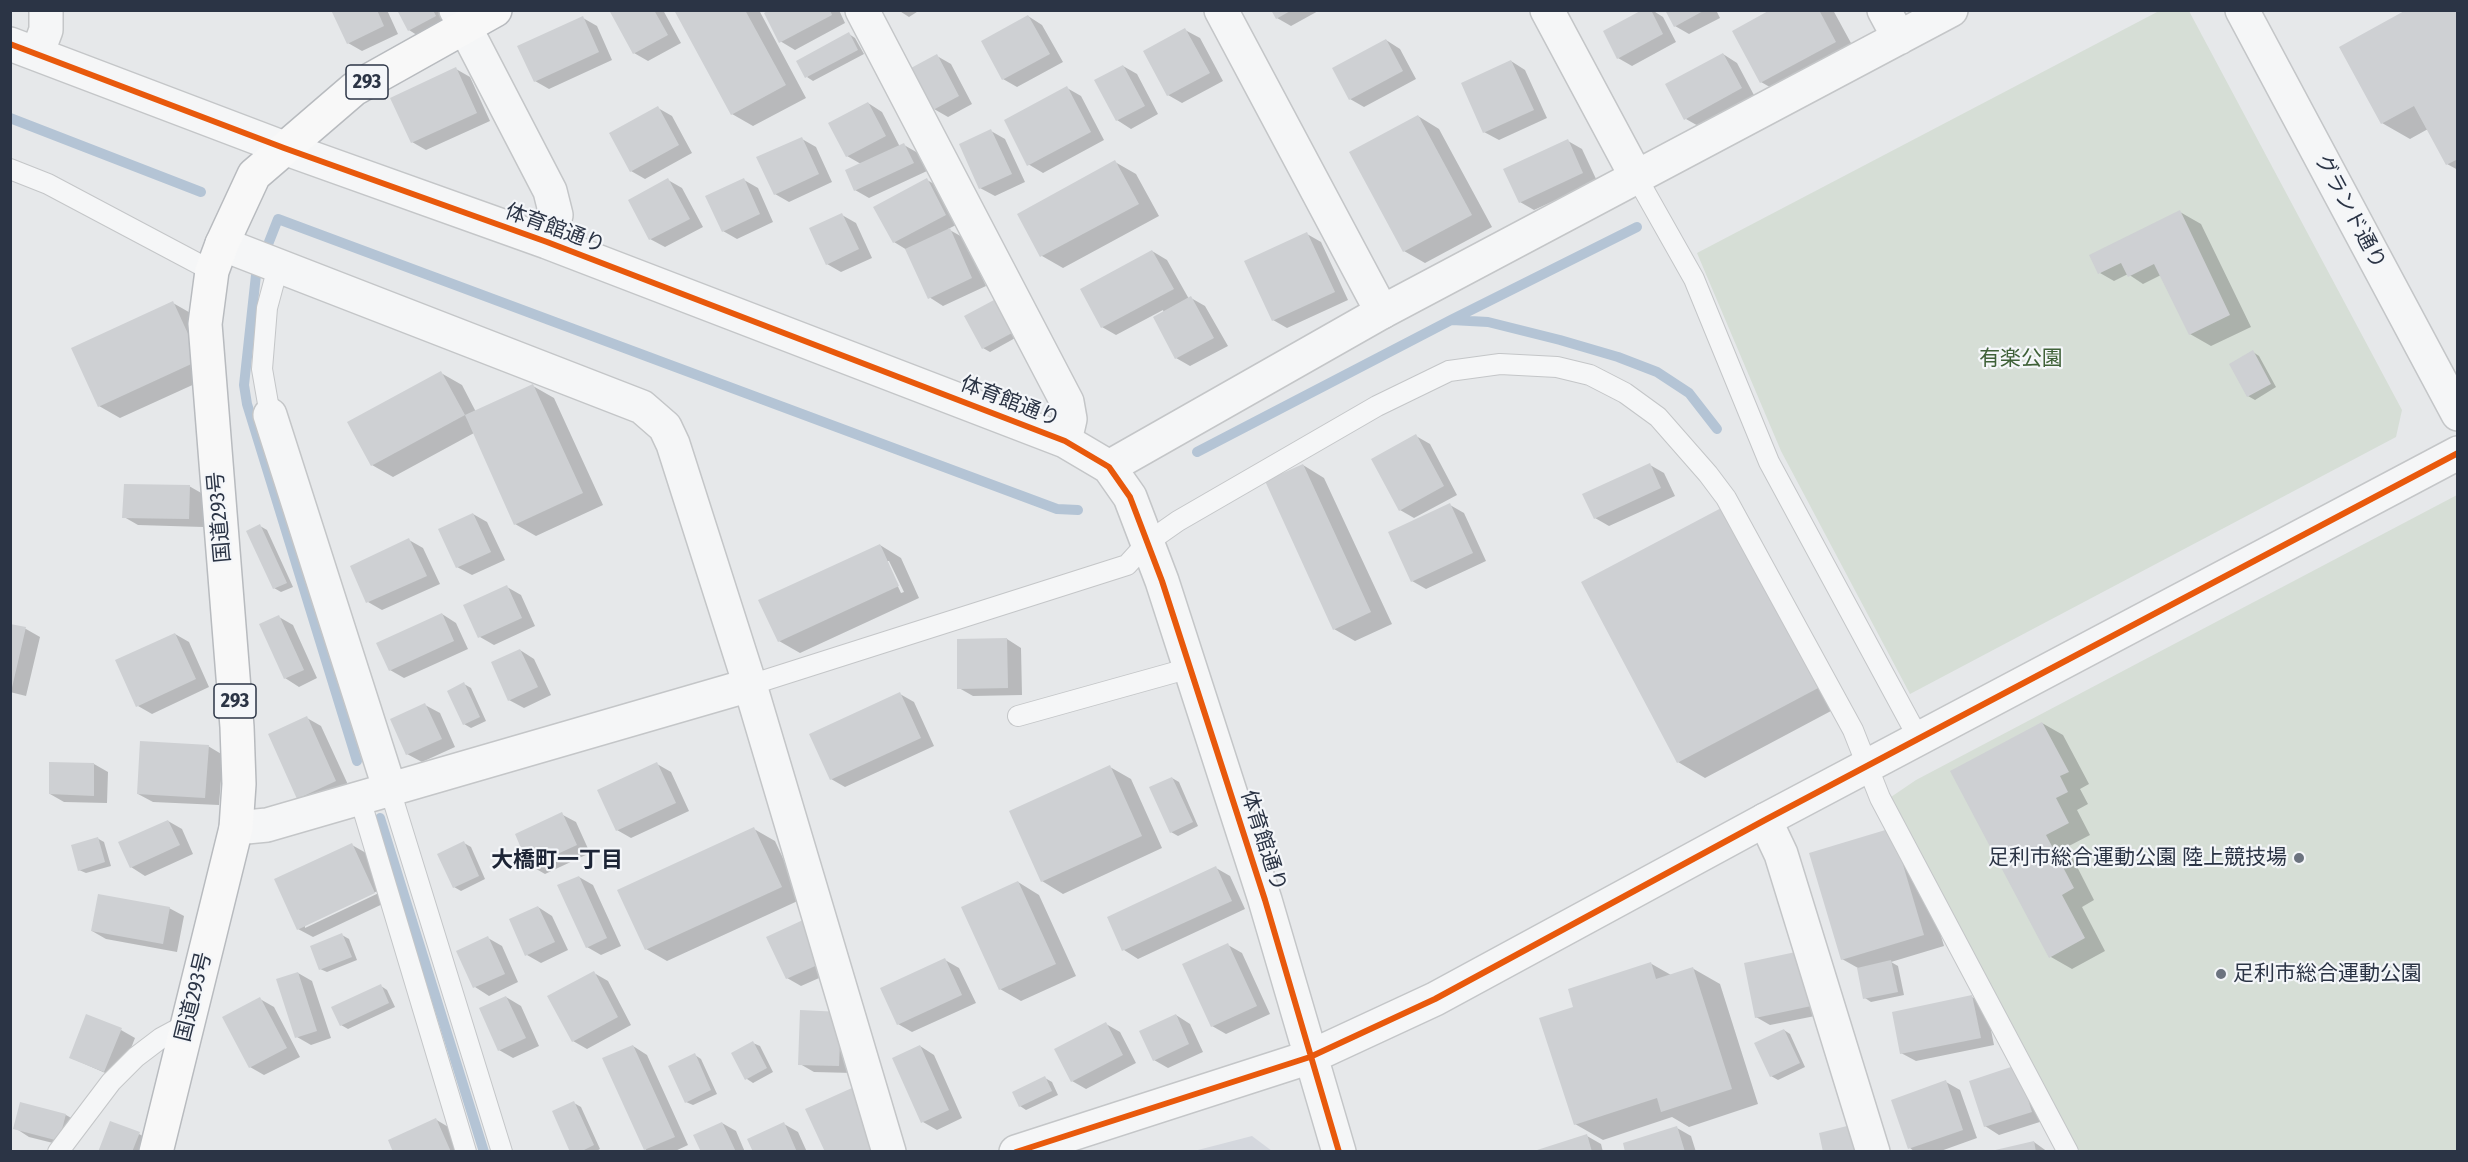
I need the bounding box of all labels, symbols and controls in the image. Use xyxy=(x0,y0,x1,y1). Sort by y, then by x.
road number: 293 xyxy=(346,65,388,99)
street label: グランド通り xyxy=(2309,150,2391,274)
street label: 体育館通り xyxy=(501,199,609,259)
park label: 有楽公園 xyxy=(1979,346,2063,372)
street label: 体育館通り xyxy=(956,371,1064,433)
street label: 国道293号 xyxy=(203,470,237,564)
road number: 293 xyxy=(214,684,256,718)
street label: 体育館通り xyxy=(1235,787,1291,895)
place label: 足利市総合運動公園 陸上競技場 xyxy=(1988,845,2287,871)
district label: 大橋町一丁目 xyxy=(491,848,623,874)
marker: 足利市総合運動公園 陸上競技場 xyxy=(2292,851,2306,865)
street label: 国道293号 xyxy=(171,950,217,1044)
place label: 足利市総合運動公園 xyxy=(2233,961,2422,987)
marker: 足利市総合運動公園 xyxy=(2214,967,2228,981)

